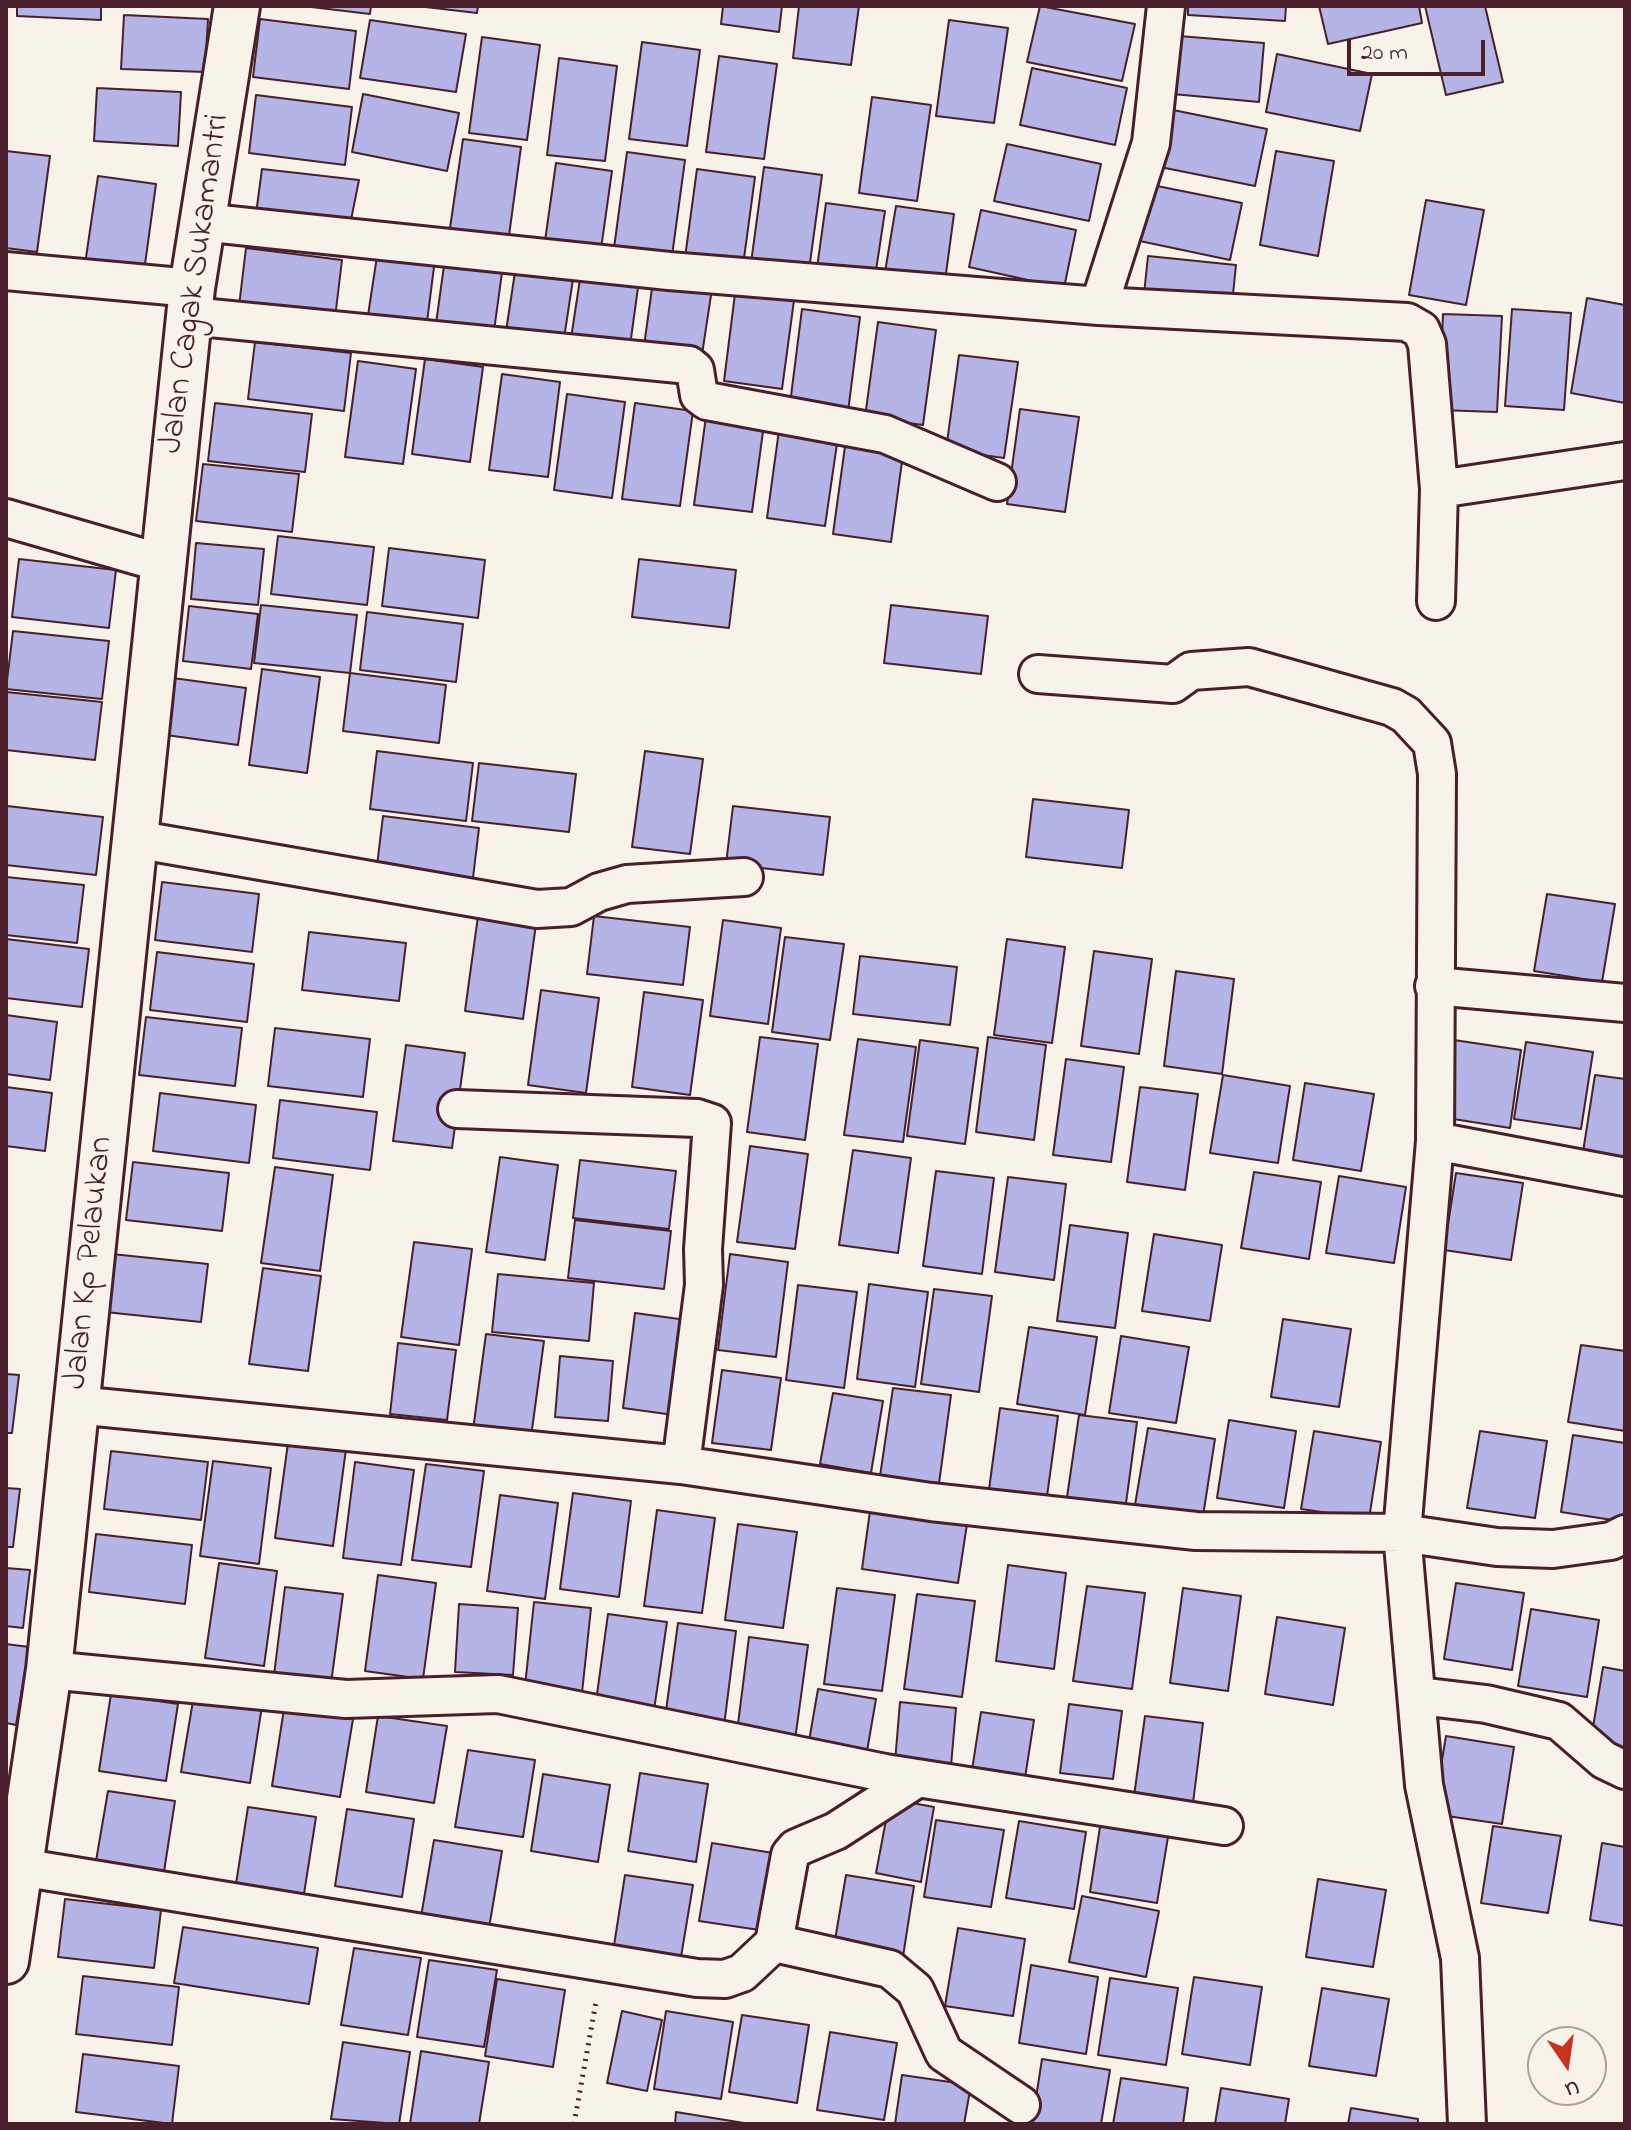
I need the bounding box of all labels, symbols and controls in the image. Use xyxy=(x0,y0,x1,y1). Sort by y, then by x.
scale bar xyxy=(1351,24,1489,74)
text: 20 m xyxy=(1361,36,1408,71)
street label: Jalan Cagak Sukamantri xyxy=(153,112,241,456)
street label: Jalan Kp Pelaukan xyxy=(57,1135,125,1391)
north arrow xyxy=(1527,2026,1607,2106)
text: U xyxy=(1562,2070,1582,2105)

